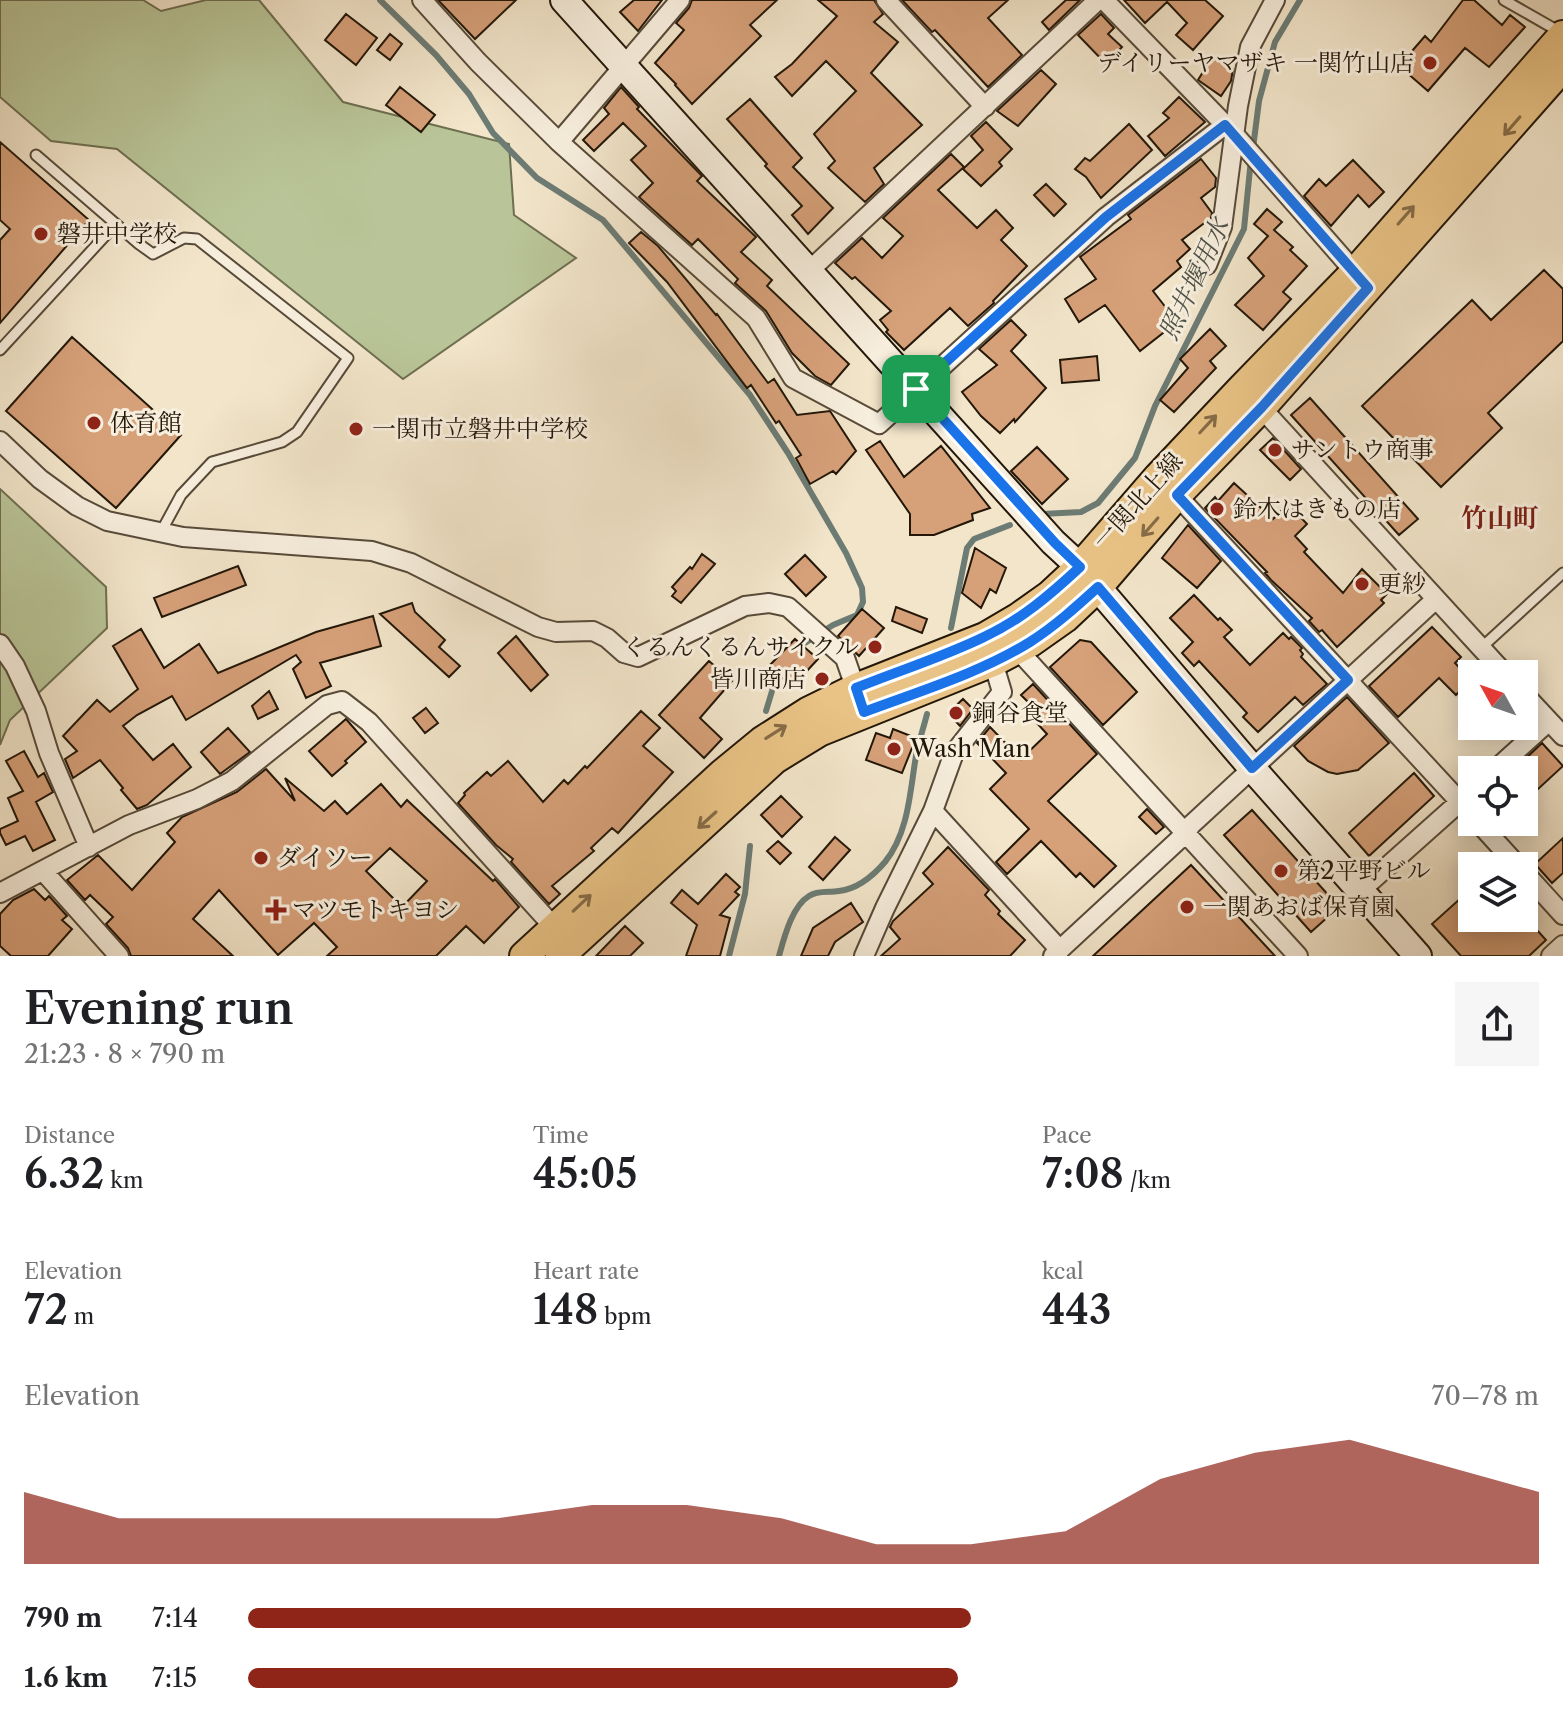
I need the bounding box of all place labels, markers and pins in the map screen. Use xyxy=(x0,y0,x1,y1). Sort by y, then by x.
place label: デイリーヤマザキ 一関竹山店 xyxy=(1097,48,1414,77)
marker: デイリーヤマザキ 一関竹山店 xyxy=(1421,54,1439,72)
place label: 磐井中学校 xyxy=(57,219,177,248)
marker: 磐井中学校 xyxy=(32,225,50,243)
pin xyxy=(882,355,950,423)
place label: 体育館 xyxy=(110,408,182,437)
marker: 体育館 xyxy=(85,414,103,432)
place label: 一関市立磐井中学校 xyxy=(372,414,588,443)
marker: 一関市立磐井中学校 xyxy=(347,420,365,438)
place label: サントウ商事 xyxy=(1291,435,1434,464)
marker: サントウ商事 xyxy=(1266,441,1284,459)
place label: 鈴木はきもの店 xyxy=(1233,494,1401,523)
marker: 鈴木はきもの店 xyxy=(1208,500,1226,518)
place label: 更紗 xyxy=(1378,569,1426,598)
marker: 更紗 xyxy=(1353,575,1371,593)
place label: くるんくるんサイクル xyxy=(622,632,859,661)
marker: くるんくるんサイクル xyxy=(866,638,884,656)
place label: 皆川商店 xyxy=(710,664,806,693)
marker: 皆川商店 xyxy=(813,670,831,688)
place label: 銅谷食堂 xyxy=(972,698,1068,727)
marker: 銅谷食堂 xyxy=(947,704,965,722)
place label: Wash Man xyxy=(909,734,1030,763)
marker: Wash Man xyxy=(885,740,903,758)
place label: ダイソー xyxy=(277,843,373,872)
marker: ダイソー xyxy=(252,849,270,867)
place label: 第2平野ビル xyxy=(1297,856,1431,885)
marker: 第2平野ビル xyxy=(1272,862,1290,880)
place label: 一関あおば保育園 xyxy=(1203,892,1395,921)
place label: マツモトキヨシ xyxy=(292,895,459,924)
marker: 一関あおば保育園 xyxy=(1178,898,1196,916)
marker: マツモトキヨシ xyxy=(267,901,285,919)

